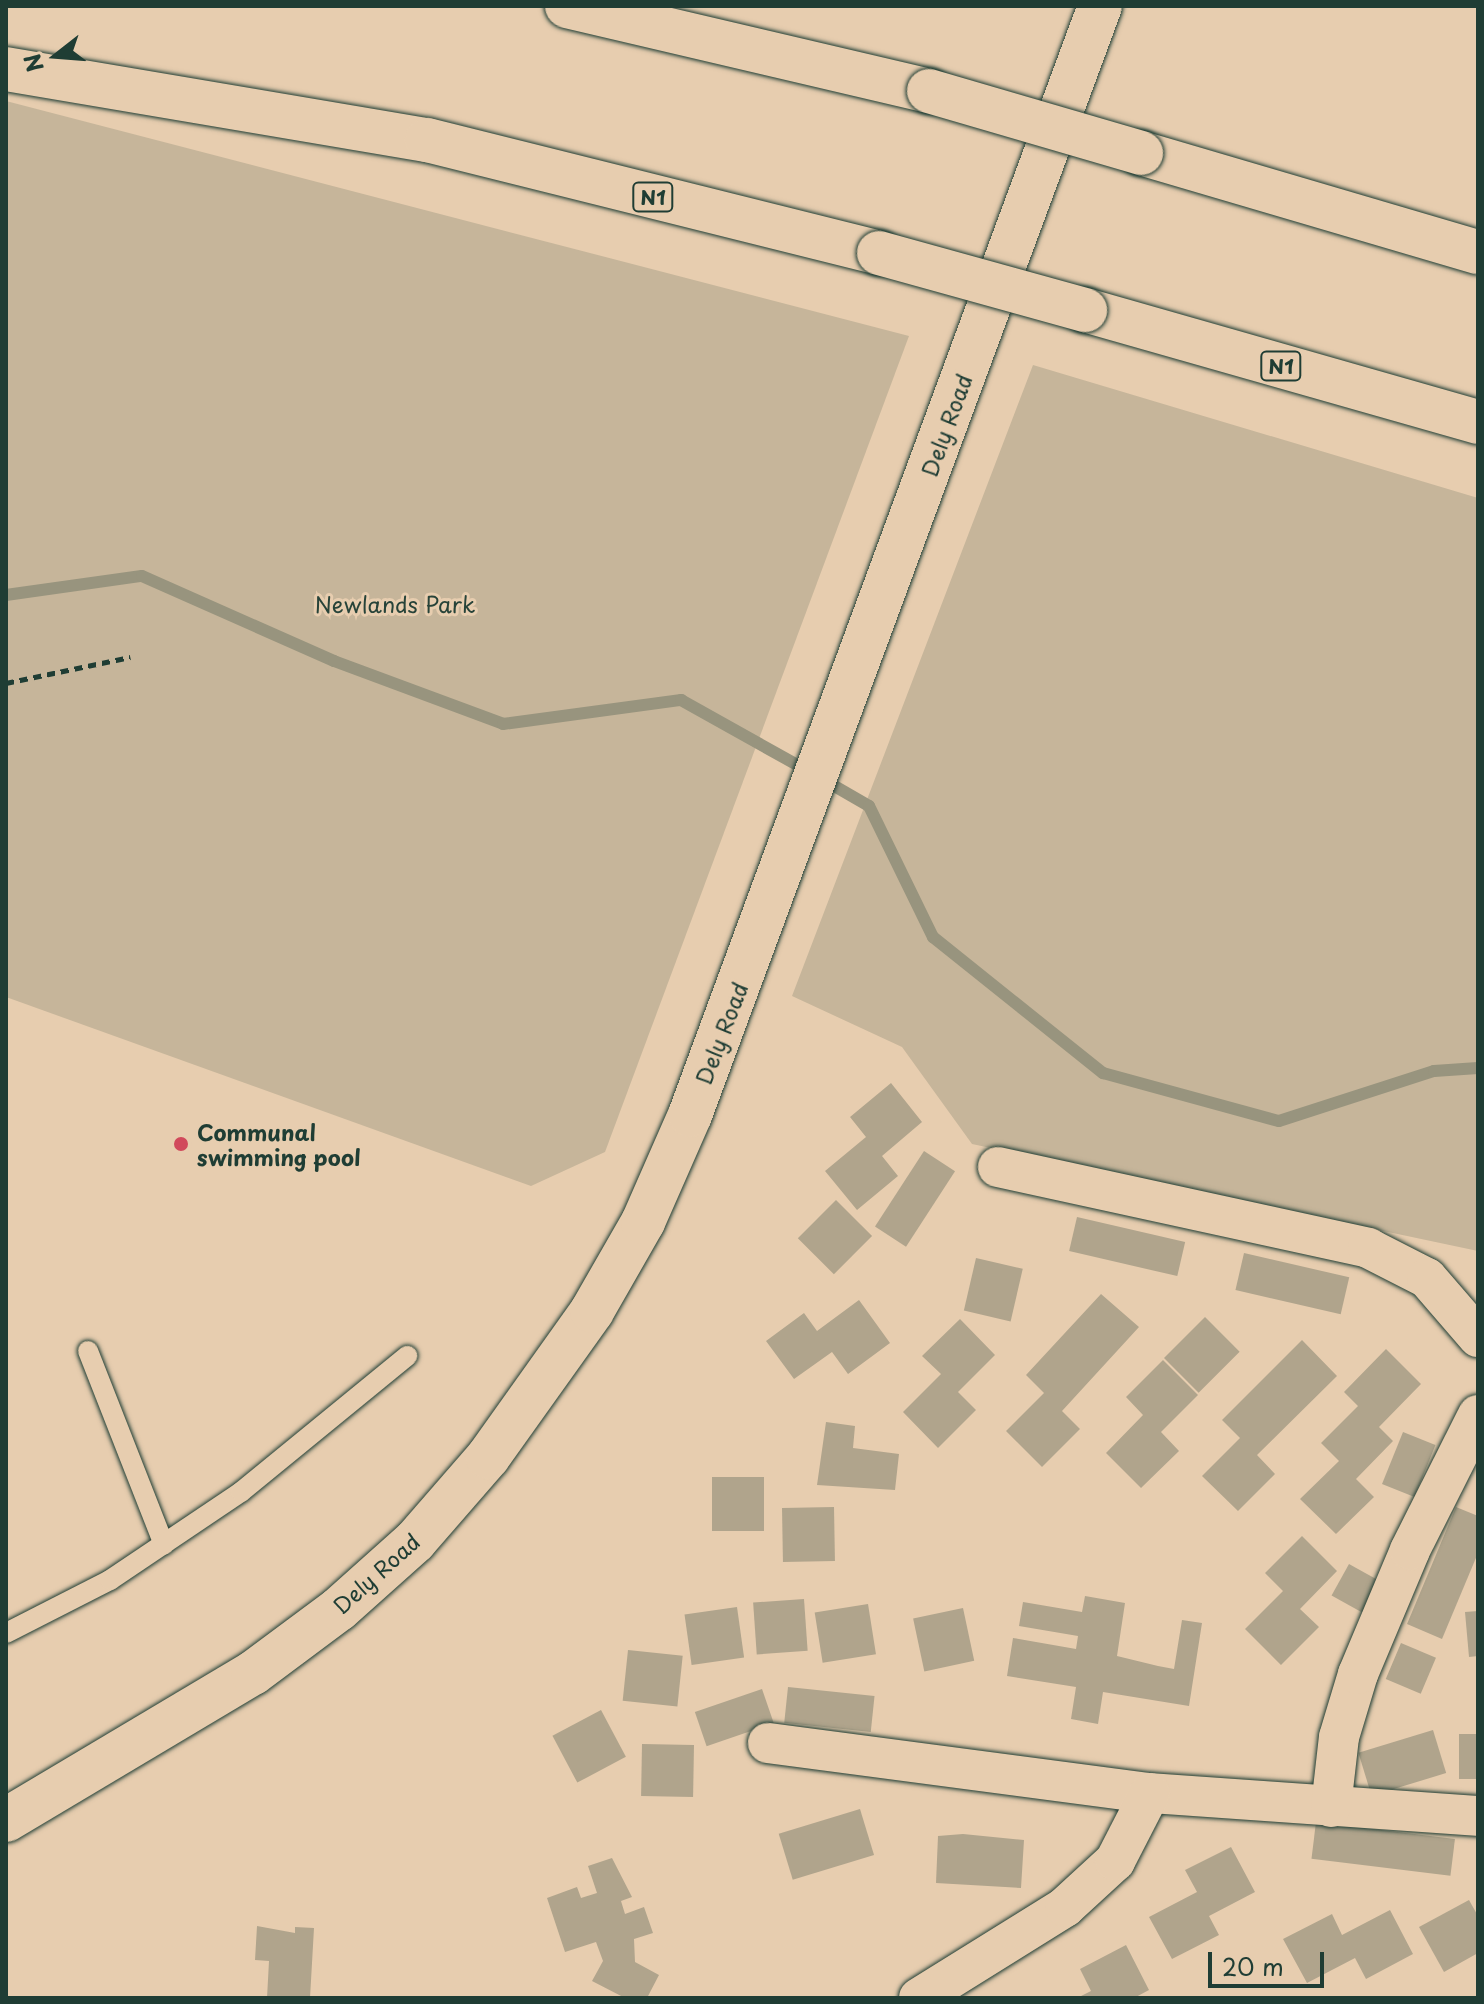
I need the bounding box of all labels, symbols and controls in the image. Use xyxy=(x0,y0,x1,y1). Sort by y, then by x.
north arrow xyxy=(16,16,96,96)
text: N xyxy=(14,50,51,76)
road number: N1 xyxy=(631,181,675,213)
road number: N1 xyxy=(1259,350,1303,382)
street label: Dely Road xyxy=(915,370,977,480)
park label: Newlands Park xyxy=(315,591,475,617)
street label: Dely Road xyxy=(689,978,753,1088)
place label: Communal swimming pool xyxy=(197,1118,361,1170)
marker: Communal swimming pool xyxy=(172,1135,190,1153)
street label: Dely Road xyxy=(327,1527,425,1619)
scale bar xyxy=(1212,1936,1328,1986)
text: 20 m xyxy=(1222,1948,1284,1984)

